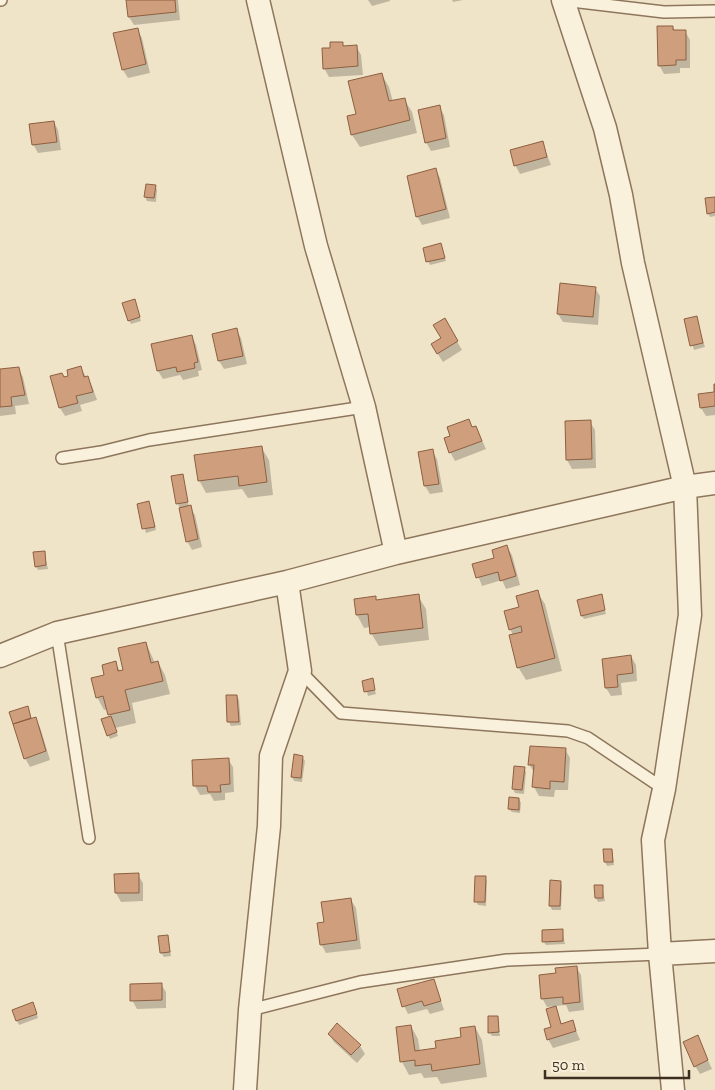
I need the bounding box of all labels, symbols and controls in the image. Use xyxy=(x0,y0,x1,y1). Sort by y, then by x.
scale bar xyxy=(545,1048,689,1080)
text: 50 m xyxy=(552,1056,585,1074)

